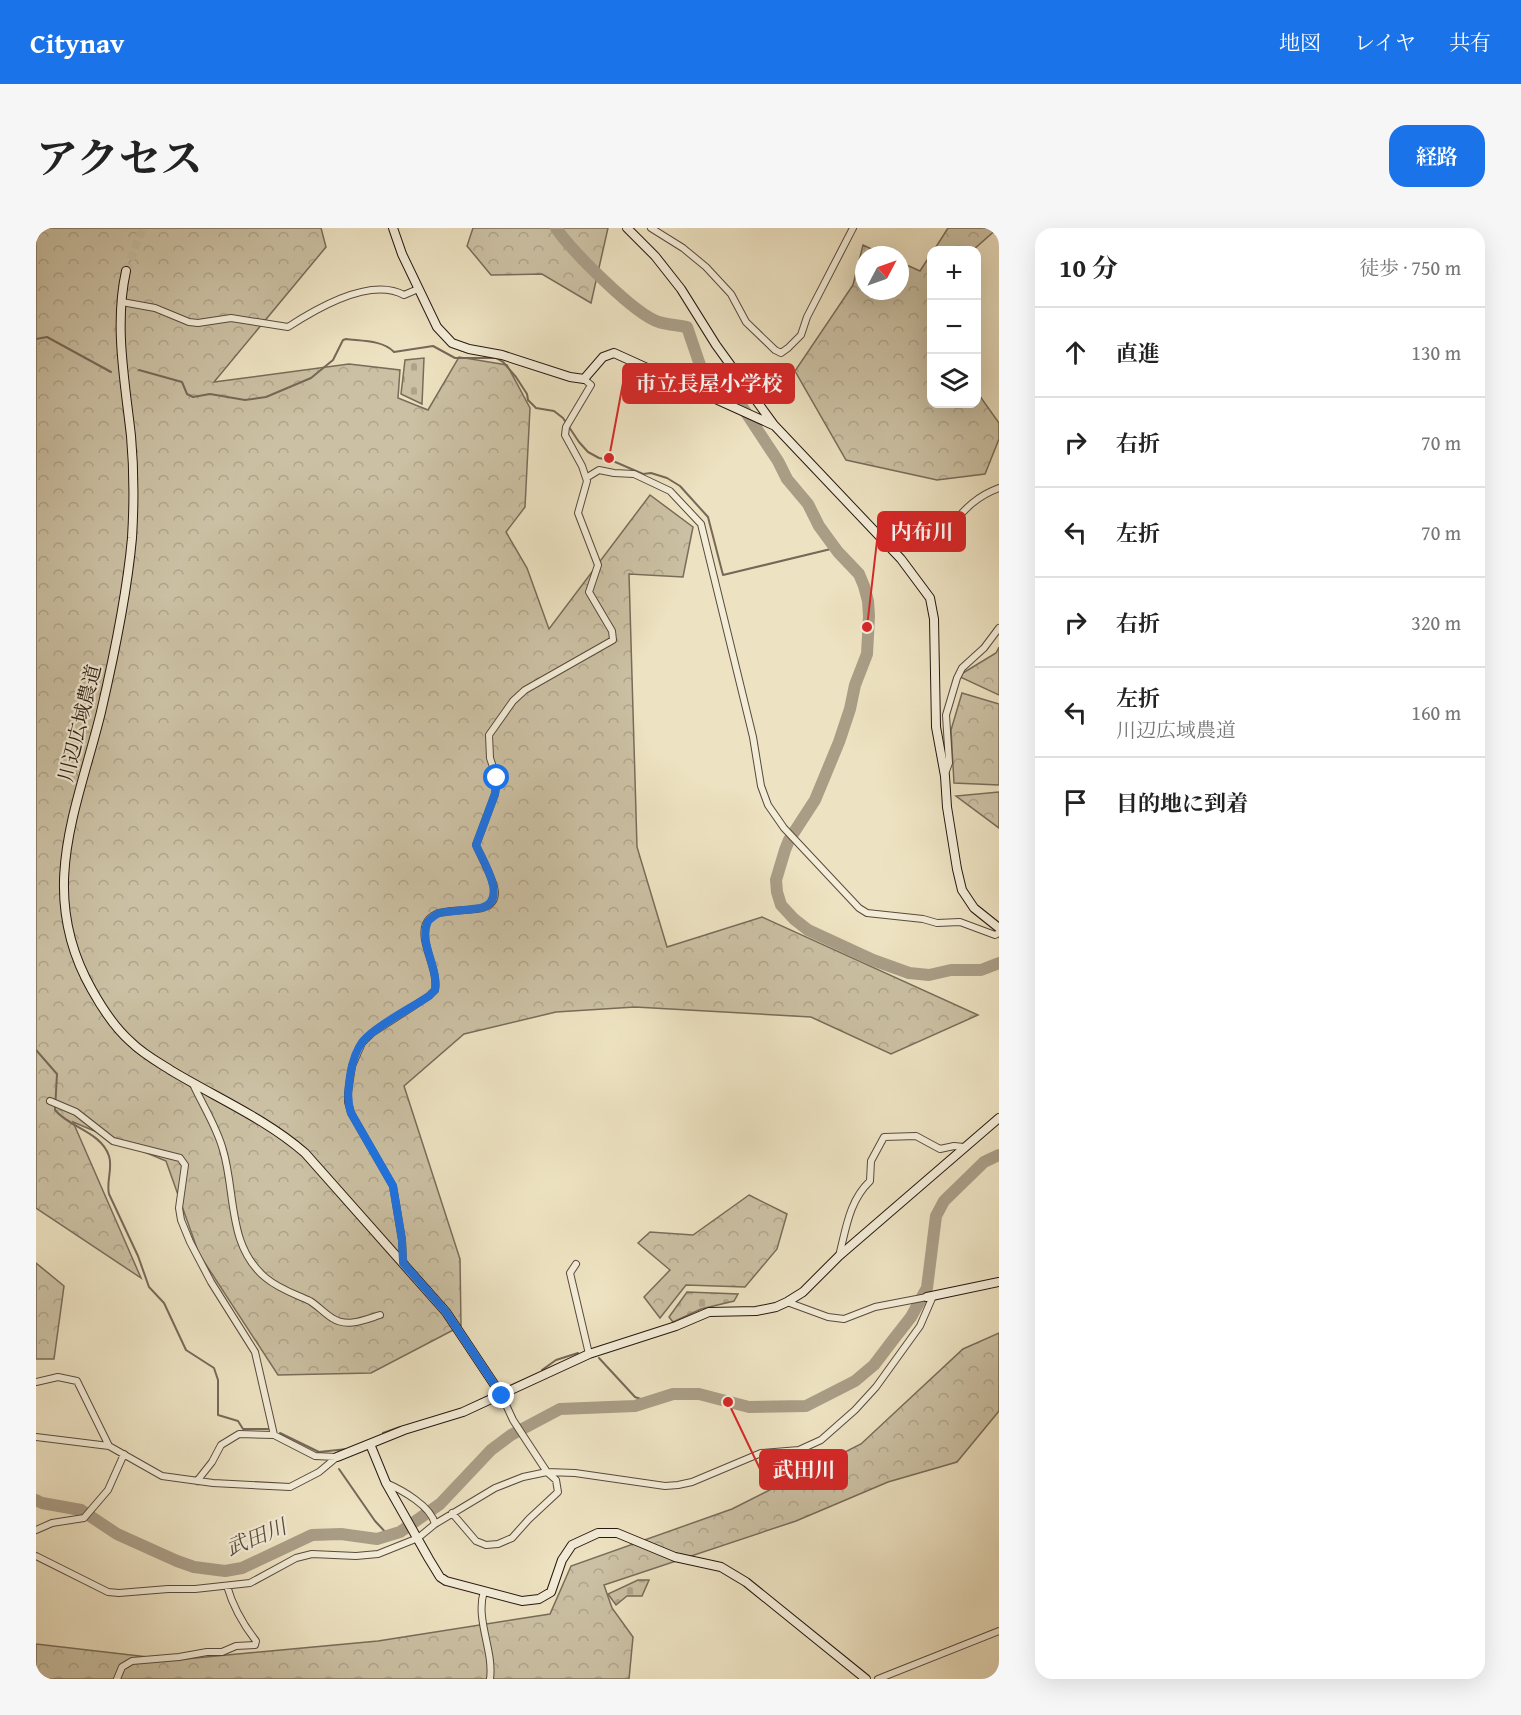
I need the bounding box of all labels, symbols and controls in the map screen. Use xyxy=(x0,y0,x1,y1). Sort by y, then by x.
text: Citynav xyxy=(30,22,124,63)
text: 地図 xyxy=(1279,27,1321,58)
text: レイヤ xyxy=(1354,27,1416,58)
text: 共有 xyxy=(1449,27,1491,58)
button: 経路 xyxy=(1389,125,1485,187)
text: アクセス xyxy=(36,127,203,188)
north arrow xyxy=(855,246,909,300)
map controls xyxy=(927,246,981,408)
button: + xyxy=(927,246,981,300)
text: 10 分 xyxy=(1059,248,1118,287)
text: 徒歩 · 750 m xyxy=(1359,253,1461,282)
button: − xyxy=(927,300,981,354)
icon: ahead xyxy=(1059,336,1092,369)
text: 直進 xyxy=(1116,337,1160,369)
text: 130 m xyxy=(1411,338,1461,367)
button: layers xyxy=(927,354,981,408)
callout: 市立長屋小学校 xyxy=(623,364,794,403)
text: 市立長屋小学校 xyxy=(636,368,783,399)
icon: right xyxy=(1059,426,1092,459)
text: 右折 xyxy=(1116,427,1160,459)
text: 70 m xyxy=(1421,428,1461,457)
callout: 内布川 xyxy=(878,512,965,551)
text: 内布川 xyxy=(891,516,954,547)
icon: left xyxy=(1059,516,1092,549)
text: 左折 xyxy=(1116,517,1160,549)
text: 70 m xyxy=(1421,518,1461,547)
icon: right xyxy=(1059,606,1092,639)
text: 右折 xyxy=(1116,607,1160,639)
text: 320 m xyxy=(1411,608,1461,637)
street label: 川辺広域農道 xyxy=(50,661,108,785)
text: 左折 xyxy=(1116,682,1160,714)
icon: left xyxy=(1059,696,1092,729)
text: 160 m xyxy=(1411,698,1461,727)
text: 川辺広域農道 xyxy=(1116,715,1236,744)
route start xyxy=(483,764,509,790)
icon: arrive xyxy=(1059,786,1092,819)
text: 目的地に到着 xyxy=(1116,787,1248,819)
route end xyxy=(488,1382,514,1408)
callout: 武田川 xyxy=(760,1450,847,1489)
text: 武田川 xyxy=(773,1454,836,1485)
water label: 武田川 xyxy=(221,1510,293,1563)

